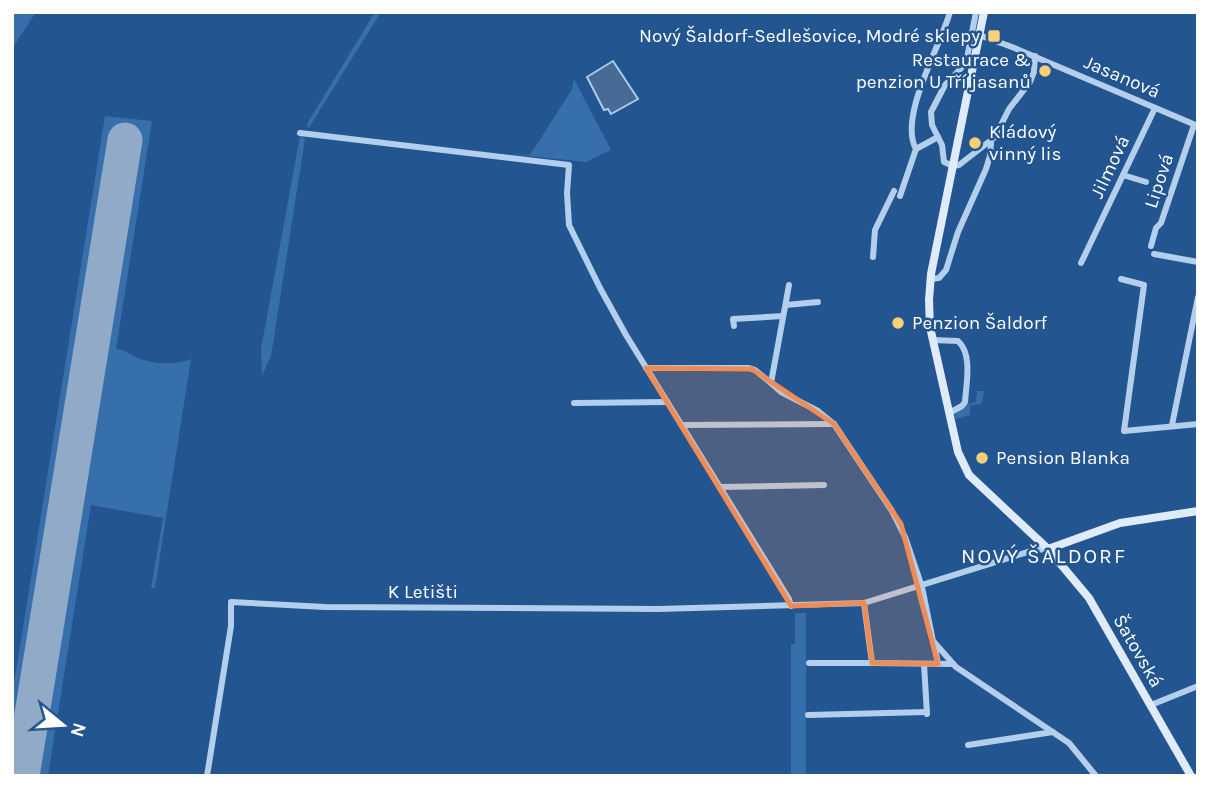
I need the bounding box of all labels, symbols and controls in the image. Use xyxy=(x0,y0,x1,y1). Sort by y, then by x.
place label: Nový Šaldorf-Sedlešovice, Modré sklepy xyxy=(639,25,980,47)
marker: Nový Šaldorf-Sedlešovice, Modré sklepy xyxy=(986,28,1002,44)
place label: Restaurace & penzion U Tří jasanů xyxy=(856,49,1031,93)
street label: Jasanová xyxy=(1081,51,1163,103)
marker: Restaurace & penzion U Tří jasanů xyxy=(1037,63,1053,79)
place label: Kládový vinný lis xyxy=(989,121,1061,165)
street label: Jilmová xyxy=(1086,132,1134,202)
marker: Kládový vinný lis xyxy=(967,135,983,151)
street label: Lipová xyxy=(1140,151,1178,211)
place label: Penzion Šaldorf xyxy=(912,312,1048,334)
marker: Penzion Šaldorf xyxy=(890,315,906,331)
place label: Pension Blanka xyxy=(996,447,1130,469)
marker: Pension Blanka xyxy=(974,450,990,466)
district label: NOVÝ ŠALDORF xyxy=(961,544,1127,568)
street label: K Letišti xyxy=(388,581,458,603)
street label: Šatovská xyxy=(1108,611,1168,691)
north arrow xyxy=(28,690,98,760)
text: N xyxy=(66,720,91,740)

